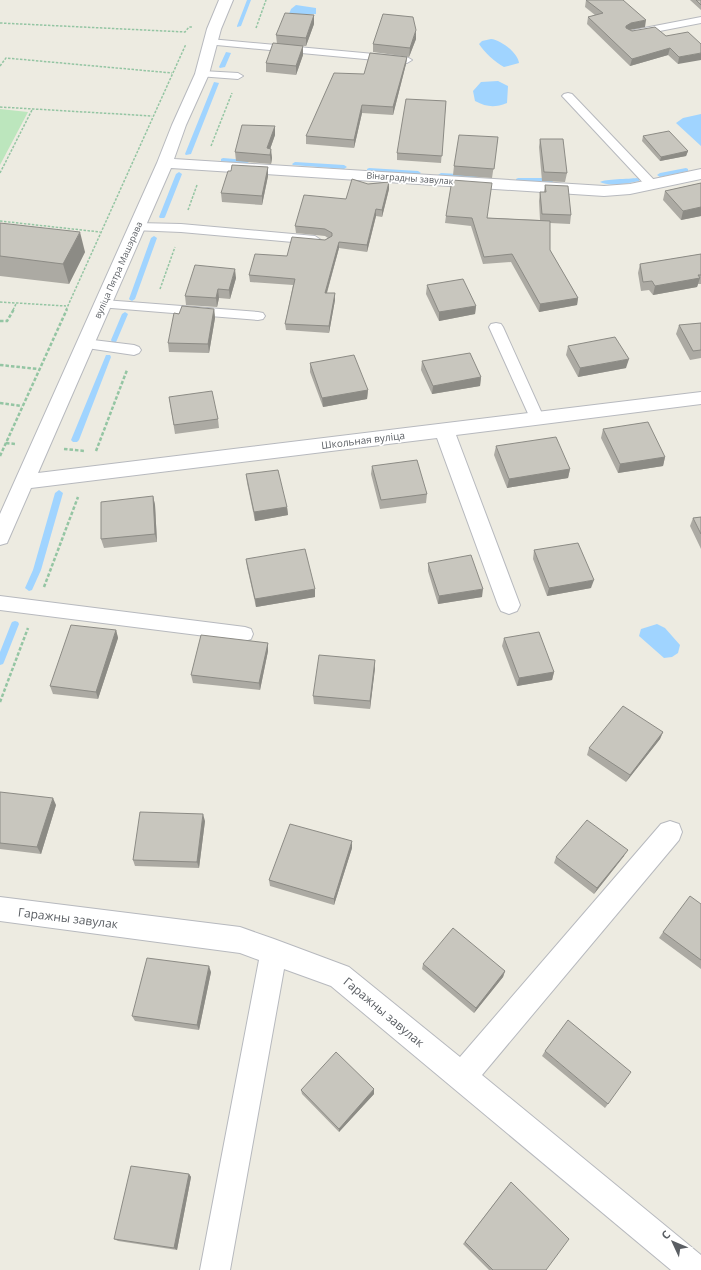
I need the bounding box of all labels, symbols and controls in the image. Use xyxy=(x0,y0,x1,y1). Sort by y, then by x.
street label: Вінаградны завулак xyxy=(366,168,454,188)
street label: вуліца Пятра Машэрава xyxy=(91,219,145,321)
street label: Школьная вуліца xyxy=(320,428,406,452)
street label: Гаражны завулак xyxy=(17,903,120,933)
street label: Гаражны завулак xyxy=(340,973,429,1051)
north arrow xyxy=(653,1222,693,1262)
text: С xyxy=(658,1227,673,1242)

